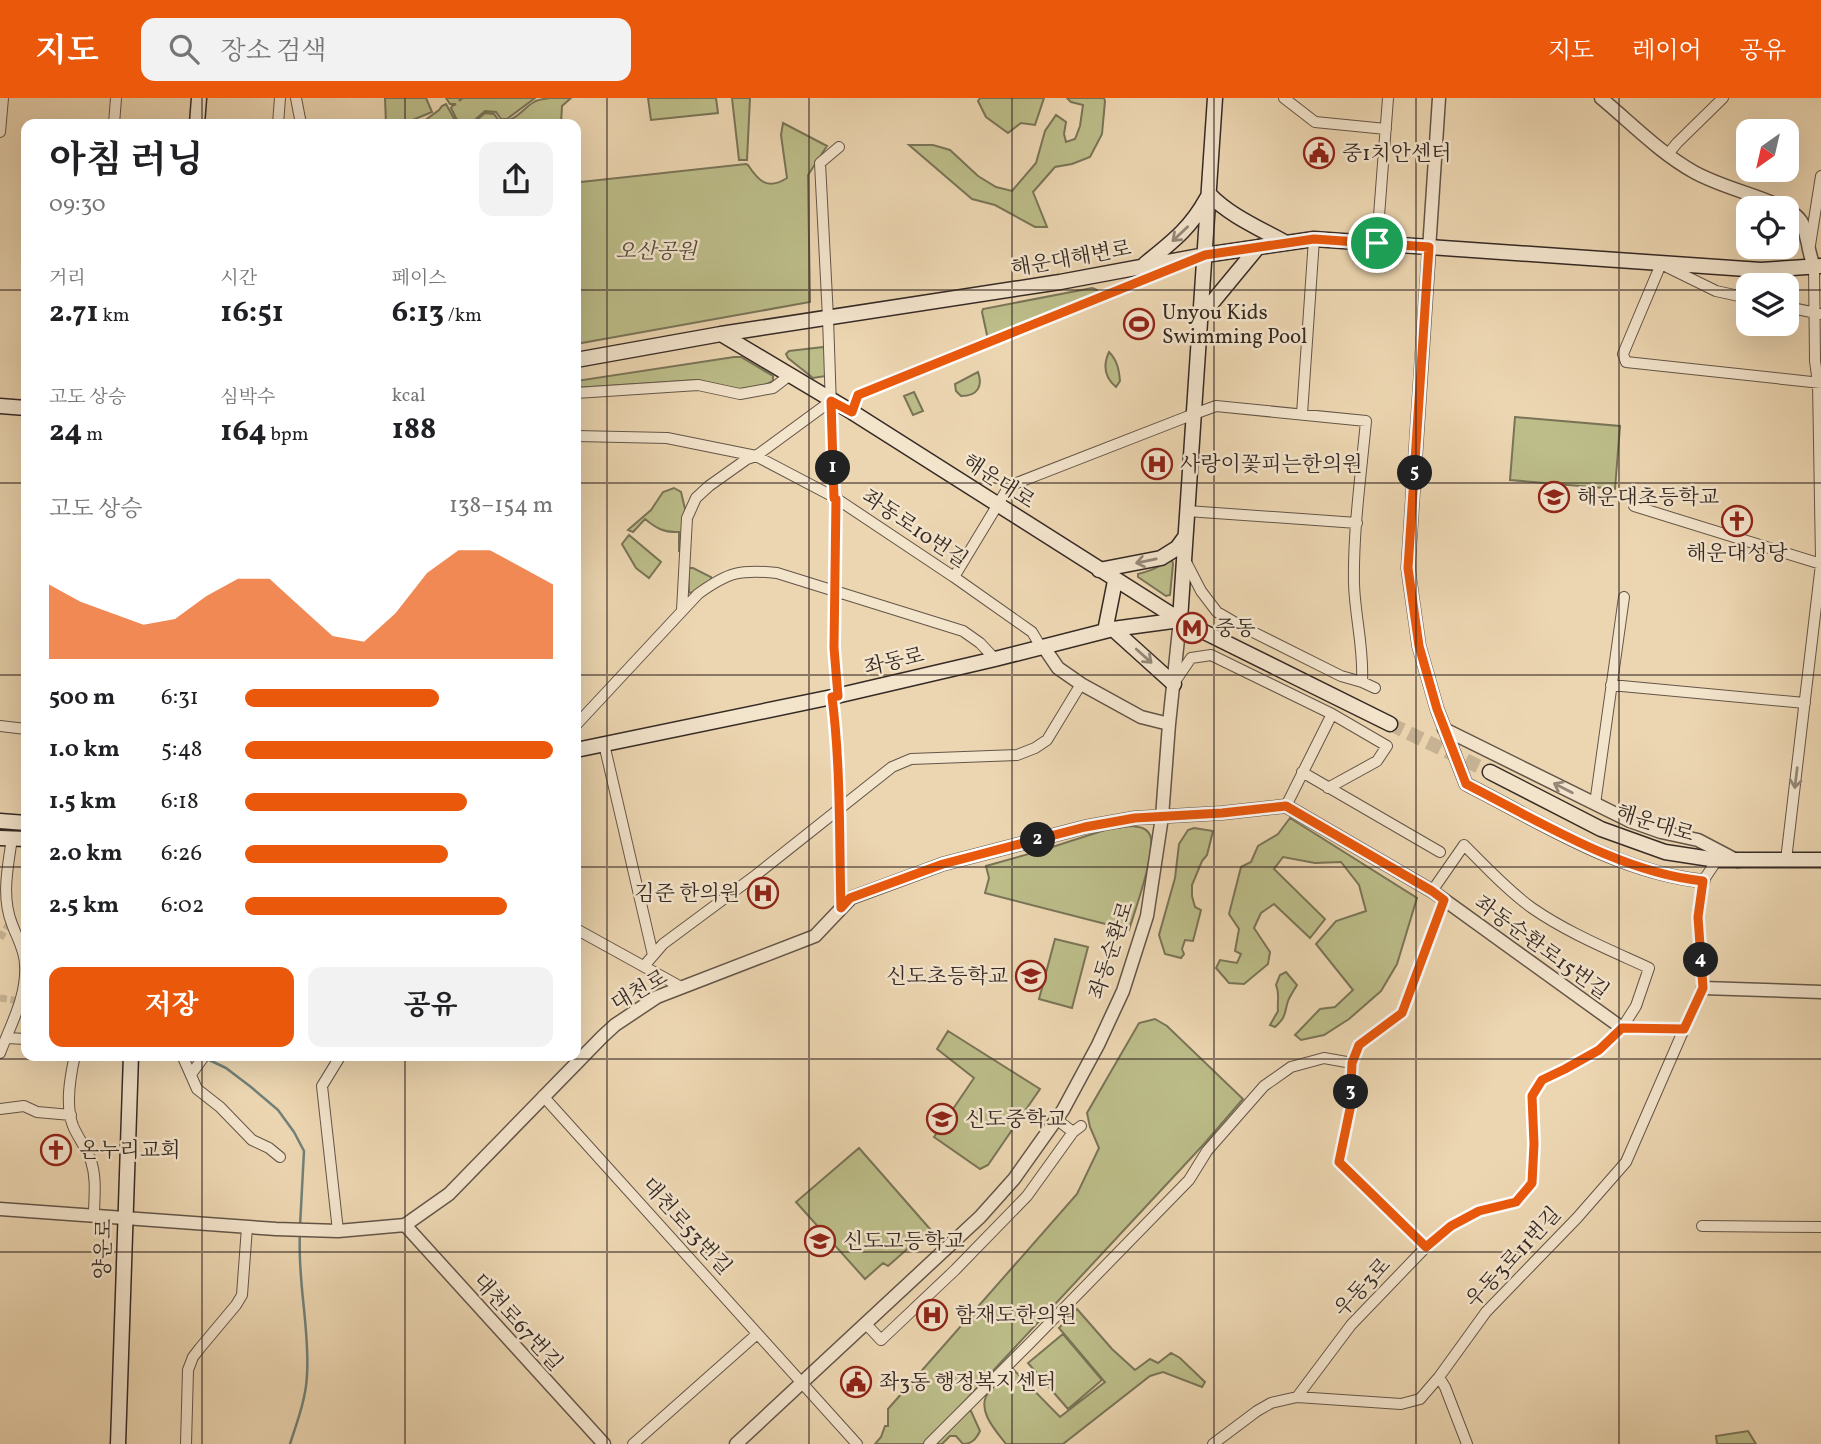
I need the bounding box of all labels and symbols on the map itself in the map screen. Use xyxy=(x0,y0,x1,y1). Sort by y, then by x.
north arrow xyxy=(1736,119,1799,182)
public building icon: 중1치안센터 xyxy=(1302,136,1336,170)
place label: 중1치안센터 xyxy=(1342,140,1452,169)
pin xyxy=(1347,213,1407,273)
one-way arrow xyxy=(1172,226,1189,243)
street label: 해운대해변로 xyxy=(1009,235,1134,284)
park label: 오산공원 xyxy=(615,238,698,267)
place label: Unyou Kids Swimming Pool xyxy=(1162,299,1307,352)
sports icon: Unyou Kids Swimming Pool xyxy=(1122,307,1156,341)
hospital icon: 사랑이꽃피는한의원 xyxy=(1140,447,1174,481)
street label: 해운대로 xyxy=(956,448,1040,517)
pin: 1 xyxy=(816,450,850,486)
place label: 사랑이꽃피는한의원 xyxy=(1180,451,1363,480)
pin: 5 xyxy=(1398,456,1432,490)
school or university icon: 해운대초등학교 xyxy=(1537,480,1571,514)
street label: 좌동로10번길 xyxy=(855,483,973,575)
place label: 해운대초등학교 xyxy=(1577,484,1719,513)
church icon: 해운대성당 xyxy=(1720,504,1754,538)
place label: 해운대성당 xyxy=(1686,540,1788,569)
one-way arrow xyxy=(1135,555,1158,569)
metro station icon: 중동 xyxy=(1175,611,1209,645)
place label: 중동 xyxy=(1215,615,1256,644)
street label: 좌동로 xyxy=(861,641,927,683)
one-way arrow xyxy=(1134,648,1152,664)
one-way arrow xyxy=(1790,766,1803,789)
one-way arrow xyxy=(1553,781,1574,795)
street label: 해운대로 xyxy=(1612,799,1698,850)
pin: 2 xyxy=(1020,822,1056,858)
hospital icon: 김준 한의원 xyxy=(746,876,780,910)
place label: 김준 한의원 xyxy=(634,880,740,909)
street label: 좌동순환로15번길 xyxy=(1468,889,1614,1007)
street label: 좌동순환로 xyxy=(1083,898,1142,1003)
pin: 4 xyxy=(1684,942,1718,978)
school or university icon: 신도초등학교 xyxy=(1014,959,1048,993)
place label: 신도초등학교 xyxy=(886,963,1008,992)
street label: 대천로 xyxy=(606,964,673,1019)
pin: 3 xyxy=(1334,1074,1368,1110)
school or university icon: 신도중학교 xyxy=(925,1102,959,1136)
place label: 신도중학교 xyxy=(965,1106,1066,1135)
church icon: 온누리교회 xyxy=(39,1133,73,1167)
place label: 온누리교회 xyxy=(79,1137,180,1166)
street label: 대천로53번길 xyxy=(634,1172,738,1282)
street label: 우동3로11번길 xyxy=(1460,1201,1569,1315)
street label: 양운로 xyxy=(89,1218,120,1280)
school or university icon: 신도고등학교 xyxy=(803,1224,837,1258)
place label: 신도고등학교 xyxy=(843,1228,965,1257)
street label: 우동3로 xyxy=(1328,1252,1398,1324)
street label: 대천로67번길 xyxy=(465,1268,569,1378)
hospital icon: 함재도한의원 xyxy=(915,1298,949,1332)
place label: 함재도한의원 xyxy=(955,1302,1077,1331)
public building icon: 좌3동 행정복지센터 xyxy=(839,1365,873,1399)
place label: 좌3동 행정복지센터 xyxy=(879,1369,1056,1398)

